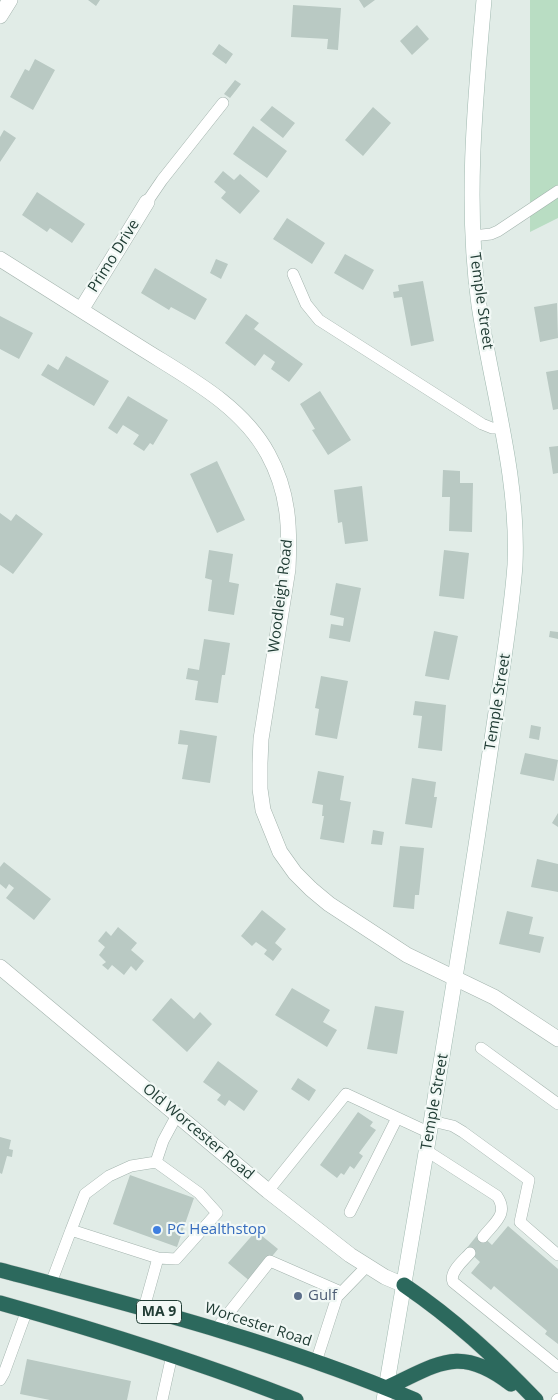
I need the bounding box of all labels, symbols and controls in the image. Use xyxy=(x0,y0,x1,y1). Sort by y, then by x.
street label: Primo Drive xyxy=(85,216,143,296)
street label: Temple Street xyxy=(465,251,497,351)
street label: Woodleigh Road xyxy=(265,538,297,654)
street label: Temple Street xyxy=(481,652,515,752)
street label: Temple Street xyxy=(418,1052,452,1152)
street label: Old Worcester Road xyxy=(139,1080,257,1184)
place label: PC Healthstop xyxy=(167,1221,266,1239)
marker: PC Healthstop xyxy=(151,1224,163,1236)
place label: Gulf xyxy=(308,1287,337,1305)
marker: Gulf xyxy=(292,1290,304,1302)
street label: Worcester Road xyxy=(202,1299,314,1351)
road number: MA 9 xyxy=(136,1300,182,1324)

